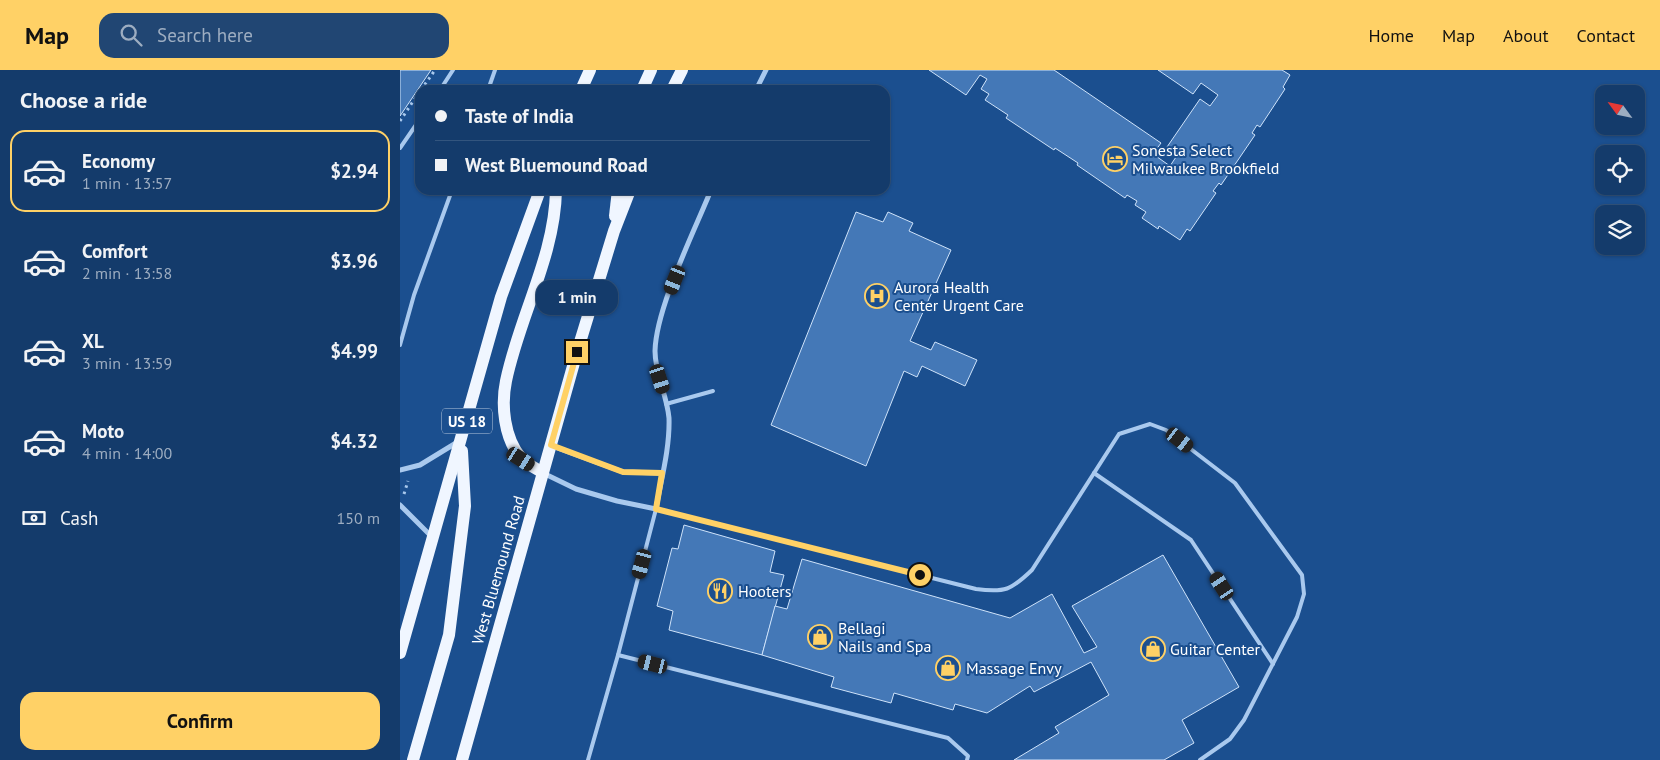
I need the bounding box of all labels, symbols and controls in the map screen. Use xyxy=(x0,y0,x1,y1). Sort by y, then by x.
search box xyxy=(99,13,449,58)
text: Map xyxy=(25,20,69,51)
icon: search xyxy=(117,21,145,49)
text: Search here xyxy=(157,23,253,47)
text: Home xyxy=(1368,24,1414,47)
text: Map xyxy=(1442,24,1475,47)
text: About xyxy=(1503,24,1549,47)
text: Contact xyxy=(1577,24,1635,47)
north arrow xyxy=(1595,85,1645,135)
map controls xyxy=(1595,85,1645,255)
text: Choose a ride xyxy=(20,86,147,114)
text: Taste of India xyxy=(465,104,574,128)
place label: Sonesta Select Milwaukee Brookfield xyxy=(1132,140,1279,178)
button: locate xyxy=(1595,145,1645,195)
hotel icon: Sonesta Select Milwaukee Brookfield xyxy=(1102,146,1128,172)
icon: car xyxy=(22,149,67,194)
text: Economy xyxy=(82,149,155,173)
text: West Bluemound Road xyxy=(465,153,648,177)
text: $2.94 xyxy=(330,159,378,183)
text: 1 min · 13:57 xyxy=(82,173,172,193)
button: layers xyxy=(1595,205,1645,255)
icon: car xyxy=(22,239,67,284)
text: Comfort xyxy=(82,239,148,263)
text: $3.96 xyxy=(330,249,378,273)
text: 2 min · 13:58 xyxy=(82,263,172,283)
car xyxy=(662,263,687,297)
place label: Aurora Health Center Urgent Care xyxy=(894,277,1024,315)
callout: 1 min xyxy=(536,280,618,314)
hospital icon: Aurora Health Center Urgent Care xyxy=(864,283,890,309)
text: 1 min xyxy=(557,287,597,307)
icon: car xyxy=(22,329,67,374)
text: XL xyxy=(82,329,104,353)
text: $4.99 xyxy=(330,339,378,363)
route end xyxy=(566,341,588,363)
text: 3 min · 13:59 xyxy=(82,353,172,373)
car xyxy=(648,362,671,396)
road number: US 18 xyxy=(442,408,492,434)
icon: car xyxy=(22,419,67,464)
text: Moto xyxy=(82,419,124,443)
car xyxy=(1163,425,1196,455)
text: $4.32 xyxy=(330,429,378,453)
text: 4 min · 14:00 xyxy=(82,443,172,463)
car xyxy=(504,445,537,473)
street label: West Bluemound Road xyxy=(467,493,529,647)
icon: cash xyxy=(20,504,48,532)
text: Cash xyxy=(60,506,98,530)
text: 150 m xyxy=(337,508,380,528)
car xyxy=(630,548,653,580)
route start xyxy=(909,564,931,586)
car xyxy=(1207,569,1236,603)
restaurant icon: Hooters xyxy=(707,578,733,604)
place label: Hooters xyxy=(738,581,792,601)
place label: Bellagi Nails and Spa xyxy=(838,618,931,656)
shop icon: Bellagi Nails and Spa xyxy=(807,624,833,650)
shop icon: Guitar Center xyxy=(1140,636,1166,662)
place label: Guitar Center xyxy=(1170,639,1261,659)
car xyxy=(636,653,669,675)
shop icon: Massage Envy xyxy=(935,655,961,681)
place label: Massage Envy xyxy=(966,658,1062,678)
button: Confirm xyxy=(20,692,380,750)

